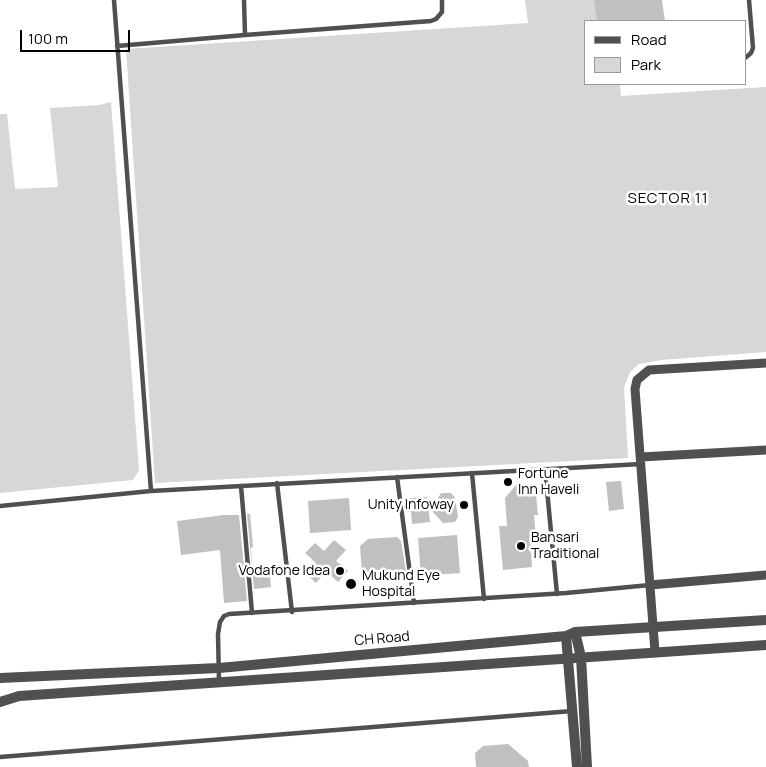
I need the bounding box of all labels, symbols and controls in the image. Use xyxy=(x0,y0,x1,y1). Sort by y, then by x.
scale bar xyxy=(22,20,132,52)
legend xyxy=(584,20,746,85)
text: 100 m xyxy=(28,28,68,49)
text: Road xyxy=(631,29,667,50)
text: Park xyxy=(631,54,661,75)
district label: SECTOR 11 xyxy=(626,190,710,208)
place label: Fortune Inn Haveli xyxy=(518,466,579,498)
marker: Fortune Inn Haveli xyxy=(502,476,514,488)
place label: Unity Infoway xyxy=(368,497,454,513)
marker: Unity Infoway xyxy=(458,499,470,511)
place label: Bansari Traditional xyxy=(531,530,599,562)
marker: Bansari Traditional xyxy=(515,540,527,552)
place label: Vodafone Idea xyxy=(238,563,330,579)
marker: Vodafone Idea xyxy=(334,565,346,577)
place label: Mukund Eye Hospital xyxy=(362,568,440,600)
marker: Mukund Eye Hospital xyxy=(344,577,358,591)
street label: CH Road xyxy=(354,628,410,650)

